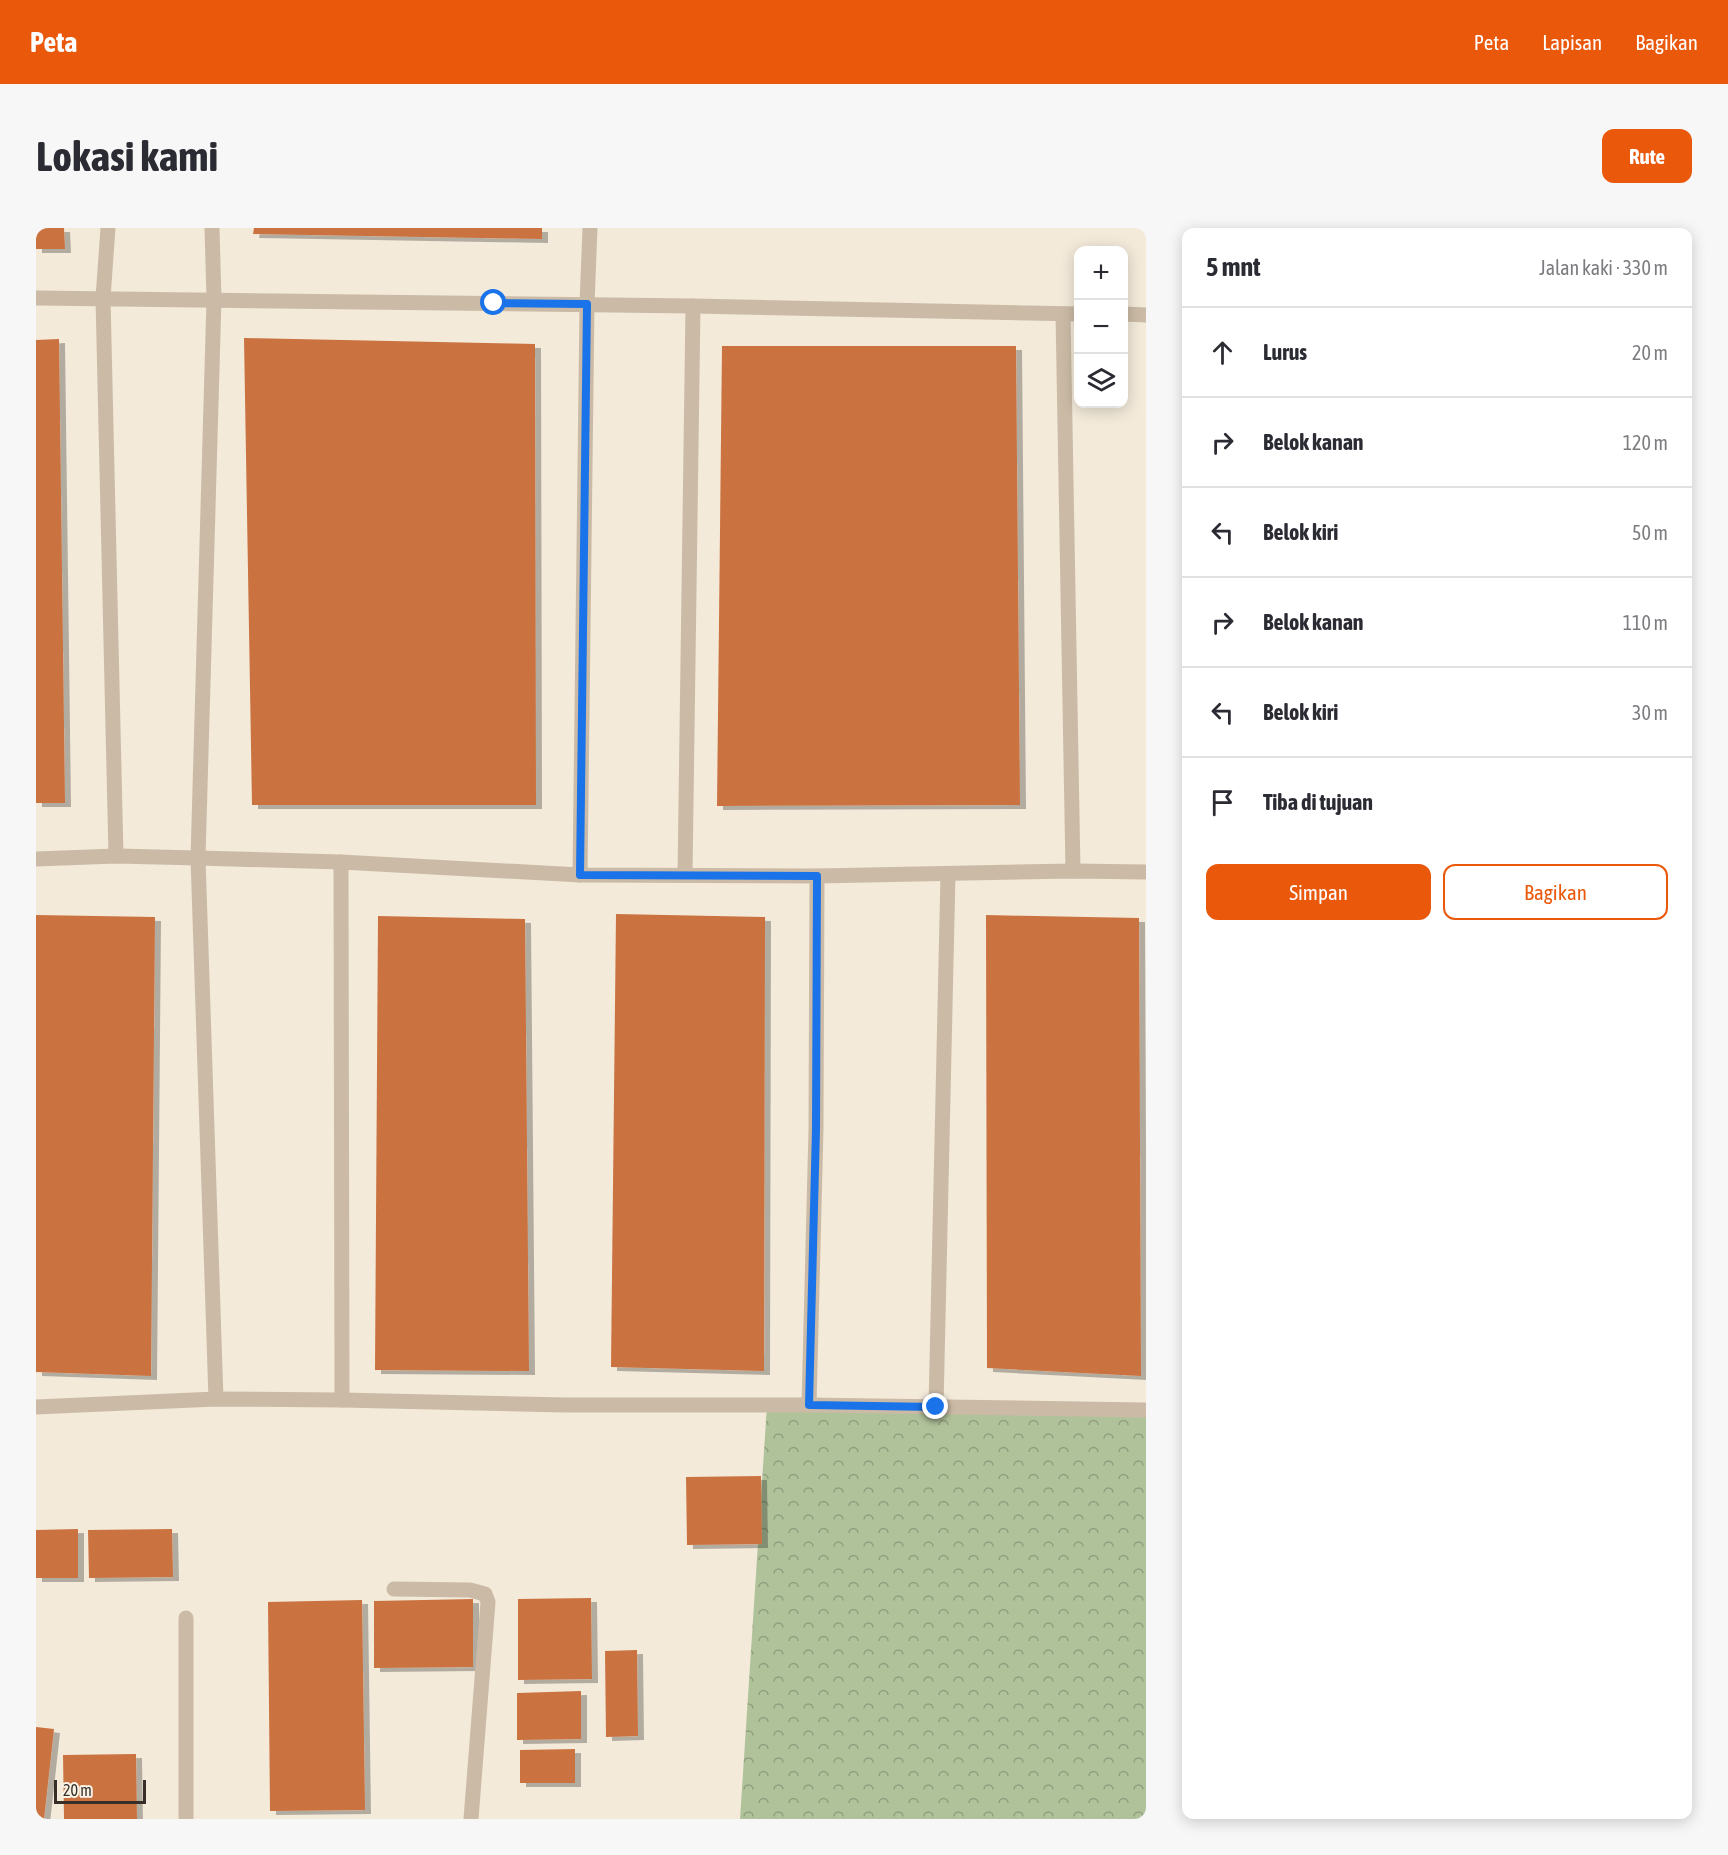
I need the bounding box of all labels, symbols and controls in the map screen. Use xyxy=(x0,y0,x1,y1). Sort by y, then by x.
text: Peta xyxy=(30,26,77,58)
text: Peta xyxy=(1474,30,1509,54)
text: Lapisan xyxy=(1542,30,1602,54)
text: Bagikan xyxy=(1635,30,1698,54)
button: Rute xyxy=(1602,129,1692,183)
text: Lokasi kami xyxy=(36,132,218,180)
map controls xyxy=(1074,246,1128,408)
button: + xyxy=(1074,246,1128,300)
text: 5 mnt xyxy=(1206,252,1261,282)
text: Jalan kaki · 330 m xyxy=(1539,256,1668,279)
route start xyxy=(480,289,506,315)
button: − xyxy=(1074,300,1128,354)
icon: ahead xyxy=(1206,336,1239,369)
text: Lurus xyxy=(1263,339,1307,365)
text: 20 m xyxy=(1632,341,1668,364)
button: layers xyxy=(1074,354,1128,408)
icon: right xyxy=(1206,426,1239,459)
text: Belok kanan xyxy=(1263,429,1364,455)
text: 120 m xyxy=(1623,431,1668,454)
icon: left xyxy=(1206,516,1239,549)
text: Belok kiri xyxy=(1263,519,1338,545)
text: 50 m xyxy=(1632,521,1668,544)
icon: right xyxy=(1206,606,1239,639)
text: Belok kanan xyxy=(1263,609,1364,635)
text: 110 m xyxy=(1623,611,1668,634)
icon: left xyxy=(1206,696,1239,729)
text: Belok kiri xyxy=(1263,699,1338,725)
text: 30 m xyxy=(1632,701,1668,724)
icon: arrive xyxy=(1206,786,1239,819)
text: Tiba di tujuan xyxy=(1263,789,1373,815)
button: Simpan xyxy=(1206,864,1431,920)
button: Bagikan xyxy=(1443,864,1668,920)
route end xyxy=(922,1393,948,1419)
scale bar xyxy=(54,1777,146,1804)
text: 20 m xyxy=(63,1781,92,1799)

